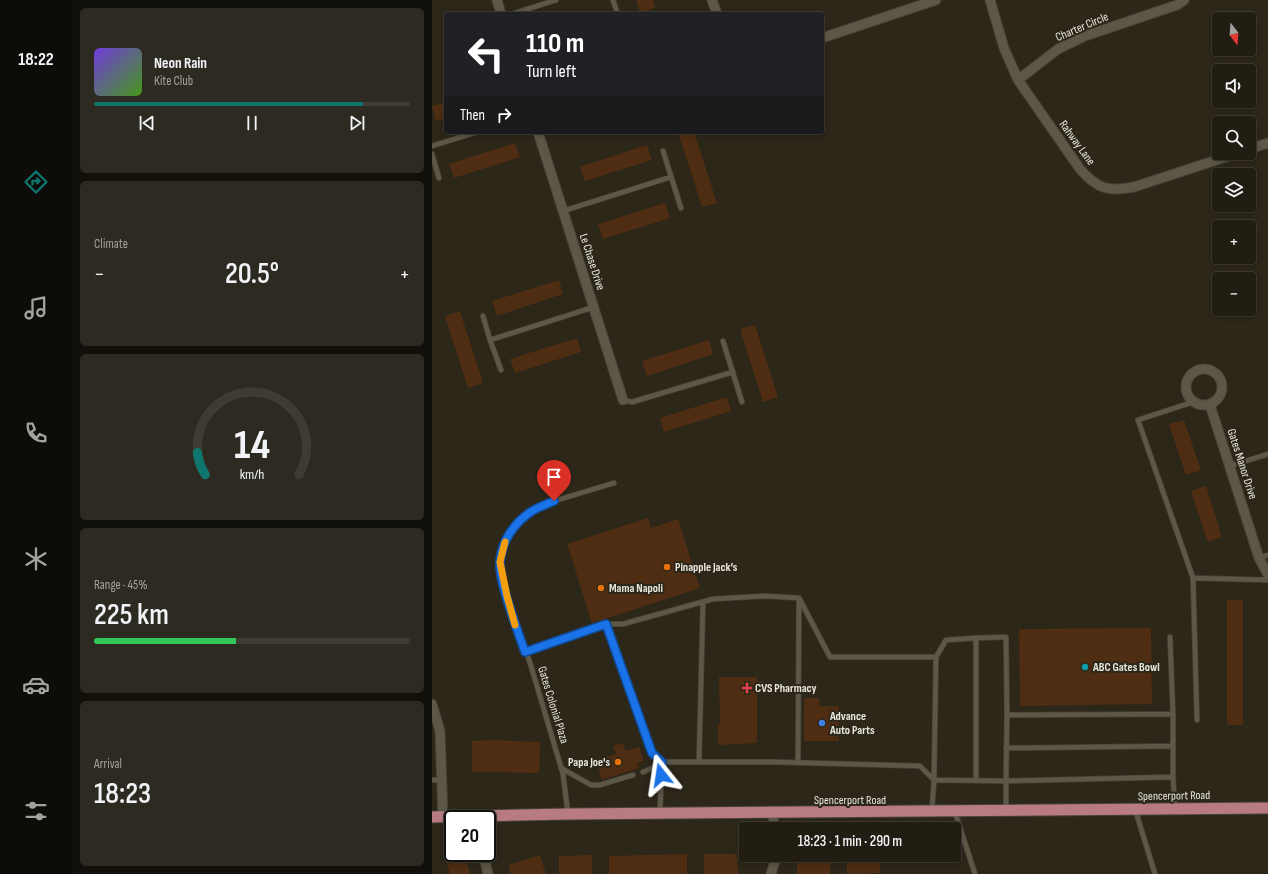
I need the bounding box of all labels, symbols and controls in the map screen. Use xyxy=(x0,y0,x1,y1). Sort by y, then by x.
street label: Charter Circle xyxy=(1053,9,1111,45)
north arrow xyxy=(1212,12,1256,56)
map controls xyxy=(1212,12,1256,316)
text: 110 m xyxy=(526,27,584,60)
icon: left xyxy=(460,28,512,80)
text: 18:22 xyxy=(18,49,54,70)
text: Neon Rain xyxy=(154,54,207,73)
text: Turn left xyxy=(526,61,577,82)
button: sound xyxy=(1212,64,1256,108)
text: Kite Club xyxy=(154,73,193,89)
icon: right xyxy=(493,104,515,126)
text: Then xyxy=(460,106,485,125)
icon: previous xyxy=(136,112,158,134)
icon: pause xyxy=(241,112,263,134)
icon: next xyxy=(346,112,368,134)
button: search xyxy=(1212,116,1256,160)
street label: Rahway Lane xyxy=(1056,118,1098,169)
icon: directions xyxy=(22,168,50,196)
button: layers xyxy=(1212,168,1256,212)
button: + xyxy=(1212,220,1256,264)
street label: Le Chase Drive xyxy=(576,232,608,292)
text: Climate xyxy=(94,236,128,252)
text: 20.5° xyxy=(225,256,279,292)
text: − xyxy=(94,261,105,288)
text: + xyxy=(399,261,410,288)
button: − xyxy=(1212,272,1256,316)
icon: music xyxy=(22,294,50,322)
icon: phone xyxy=(22,419,50,447)
text: 14 xyxy=(234,421,270,470)
street label: Gates Manor Drive xyxy=(1224,427,1261,501)
pin xyxy=(537,460,571,501)
text: km/h xyxy=(240,466,264,483)
icon: arrive xyxy=(543,466,565,488)
icon: climate xyxy=(22,545,50,573)
place label: Pinapple Jack's xyxy=(675,560,738,575)
marker: Pinapple Jack's xyxy=(662,562,672,572)
text: Range · 45% xyxy=(94,577,148,593)
place label: Mama Napoli xyxy=(609,581,663,596)
marker: Mama Napoli xyxy=(596,583,606,593)
text: 225 km xyxy=(94,597,169,633)
place label: ABC Gates Bowl xyxy=(1092,660,1160,675)
marker: ABC Gates Bowl xyxy=(1080,662,1090,672)
street label: Gates Colonial Plaza xyxy=(534,665,572,746)
icon: car xyxy=(22,671,50,699)
place label: CVS Pharmacy xyxy=(755,681,817,696)
marker: CVS Pharmacy xyxy=(742,683,752,693)
place label: Advance Auto Parts xyxy=(829,709,875,738)
marker: Advance Auto Parts xyxy=(817,718,827,728)
position arrow xyxy=(640,754,682,796)
place label: Papa Joe's xyxy=(568,755,610,770)
text: Arrival xyxy=(94,756,122,772)
marker: Papa Joe's xyxy=(613,757,623,767)
text: 18:23 xyxy=(94,776,151,812)
street label: Spencerport Road xyxy=(1138,788,1210,804)
street label: Spencerport Road xyxy=(814,793,886,808)
icon: filters xyxy=(22,797,50,825)
speed limit sign: 20 xyxy=(444,810,496,862)
text: 18:23 · 1 min · 290 m xyxy=(798,832,902,851)

